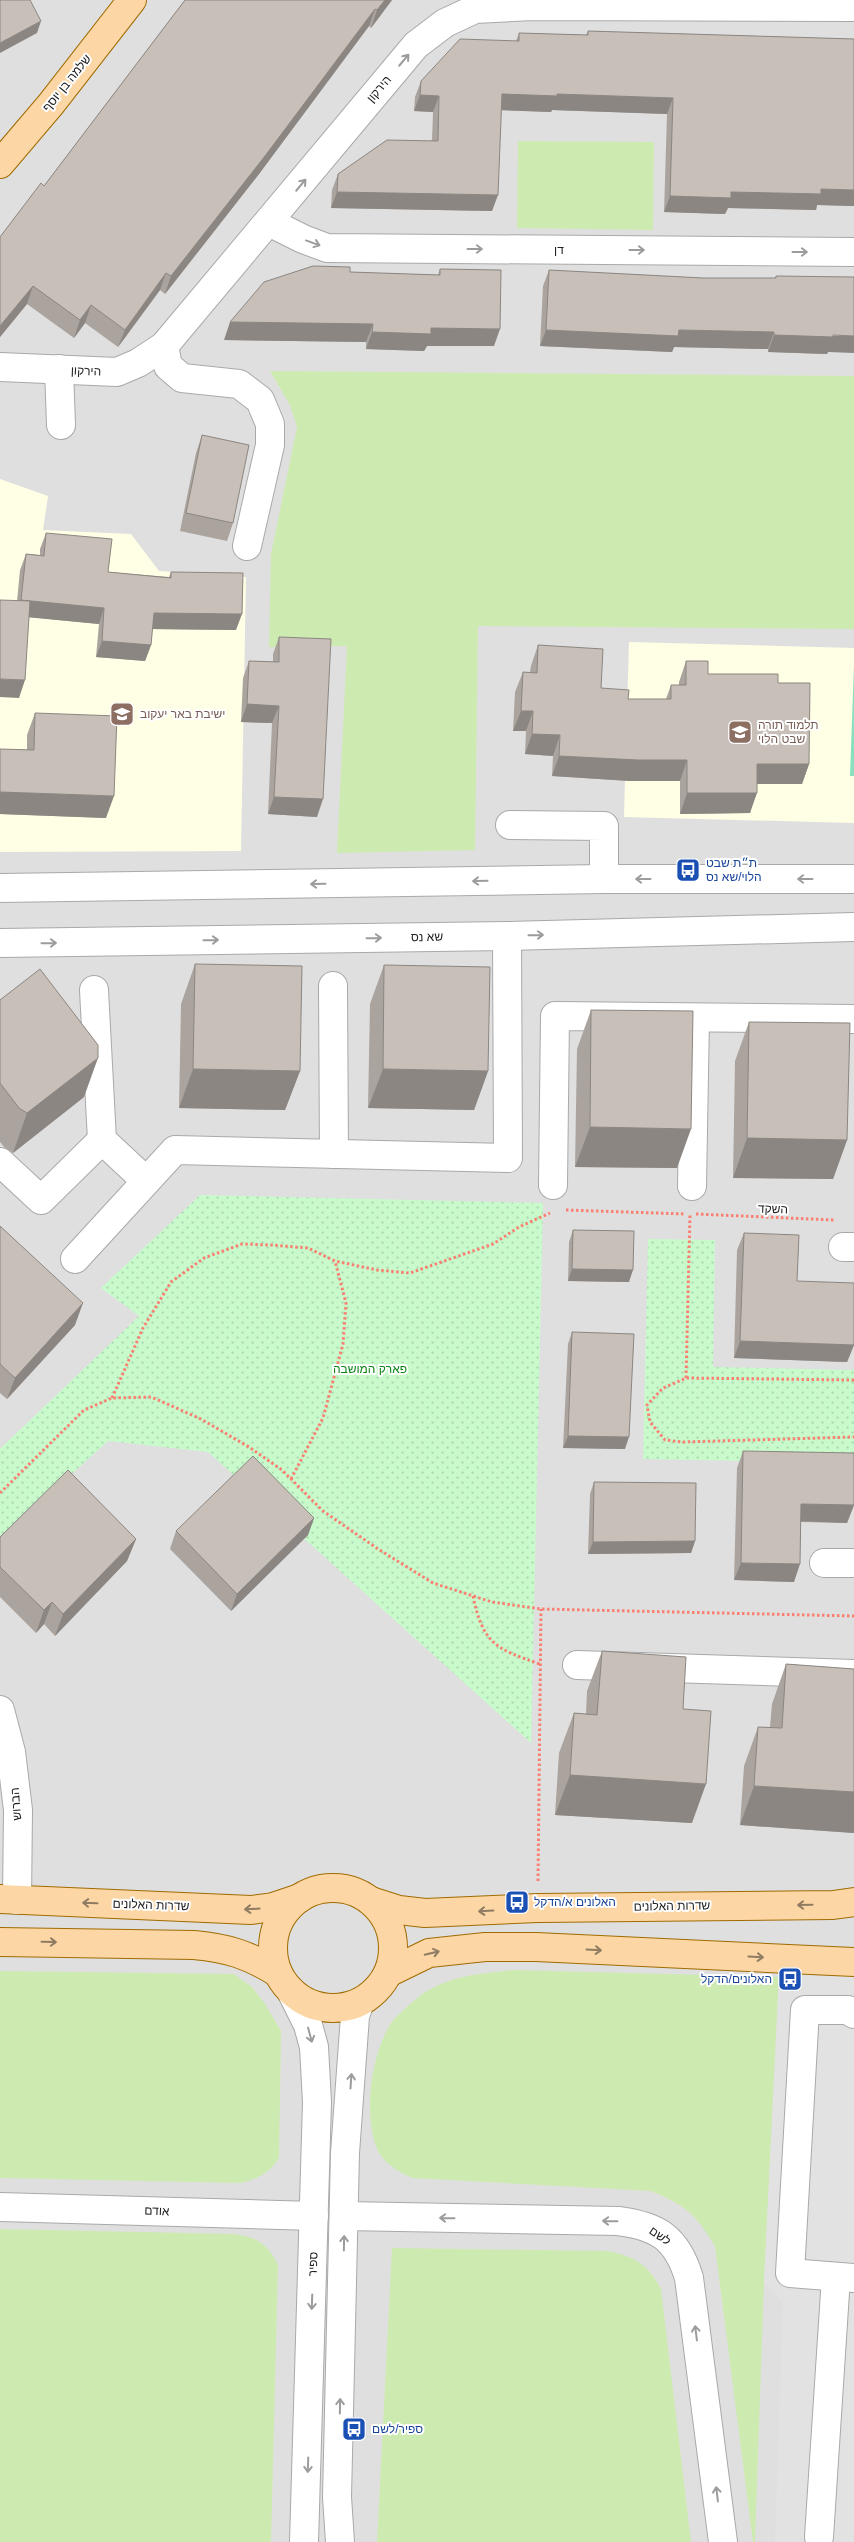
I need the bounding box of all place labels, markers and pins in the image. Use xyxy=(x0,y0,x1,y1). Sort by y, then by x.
school or university icon: ישיבת באר יעקוב xyxy=(109,701,135,727)
place label: ישיבת באר יעקוב xyxy=(140,707,226,721)
place label: תלמוד תורה שבט הלוי xyxy=(758,718,819,746)
school or university icon: תלמוד תורה שבט הלוי xyxy=(727,719,753,745)
place label: ת״ת שבט הלוי/שא נס xyxy=(706,856,762,884)
bus stop icon: ת״ת שבט הלוי/שא נס xyxy=(675,857,701,883)
bus stop icon: האלונים א/הדקל xyxy=(504,1889,530,1915)
place label: האלונים א/הדקל xyxy=(534,1895,616,1909)
bus stop icon: האלונים/הדקל xyxy=(777,1966,803,1992)
place label: האלונים/הדקל xyxy=(701,1972,772,1986)
bus stop icon: ספיר/לשם xyxy=(341,2416,367,2442)
place label: ספיר/לשם xyxy=(372,2422,423,2436)

